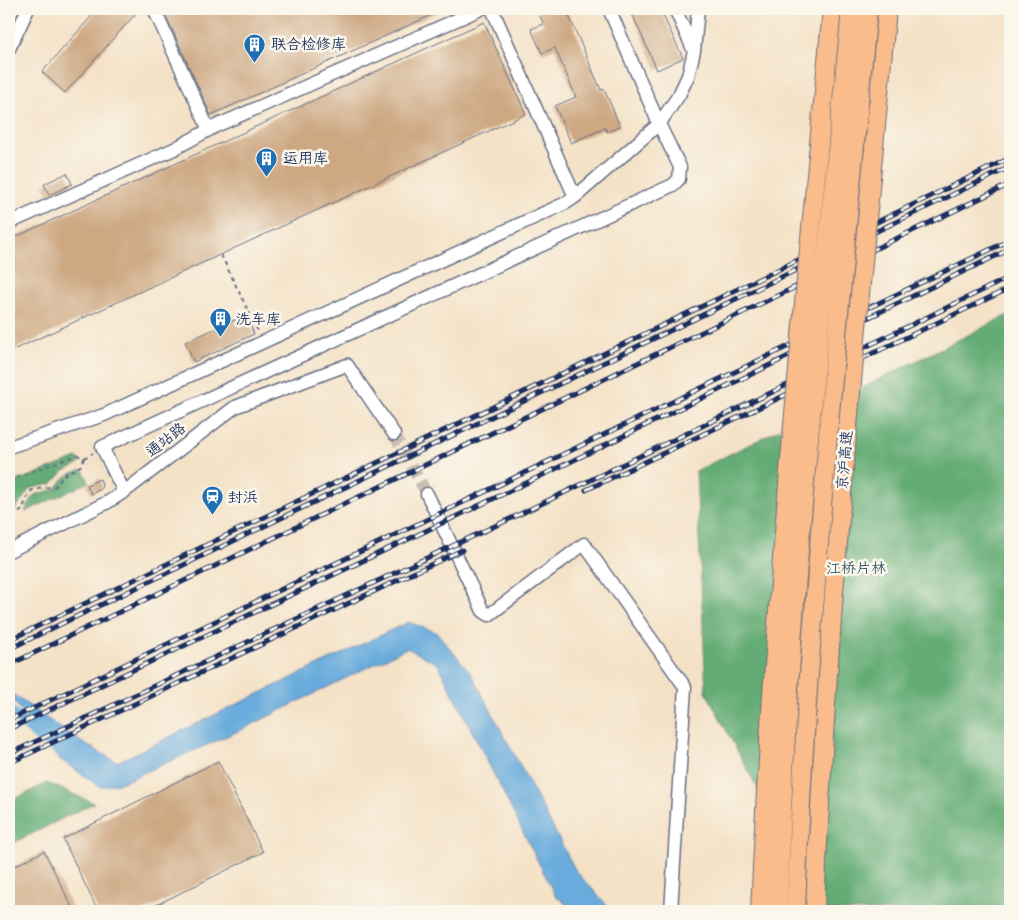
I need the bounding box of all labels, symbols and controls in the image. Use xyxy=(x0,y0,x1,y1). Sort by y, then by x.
building icon: 联合检修库 xyxy=(243,32,267,63)
place label: 联合检修库 xyxy=(271,35,346,54)
building icon: 运用库 xyxy=(255,146,279,177)
place label: 运用库 xyxy=(283,149,328,168)
building icon: 洗车库 xyxy=(208,307,232,338)
place label: 洗车库 xyxy=(236,310,281,329)
street label: 通站路 xyxy=(142,419,190,461)
street label: 京沪高速 xyxy=(833,429,857,491)
station icon: 封浜 xyxy=(200,485,224,516)
place label: 封浜 xyxy=(228,488,258,507)
park label: 江桥片林 xyxy=(826,559,886,578)

